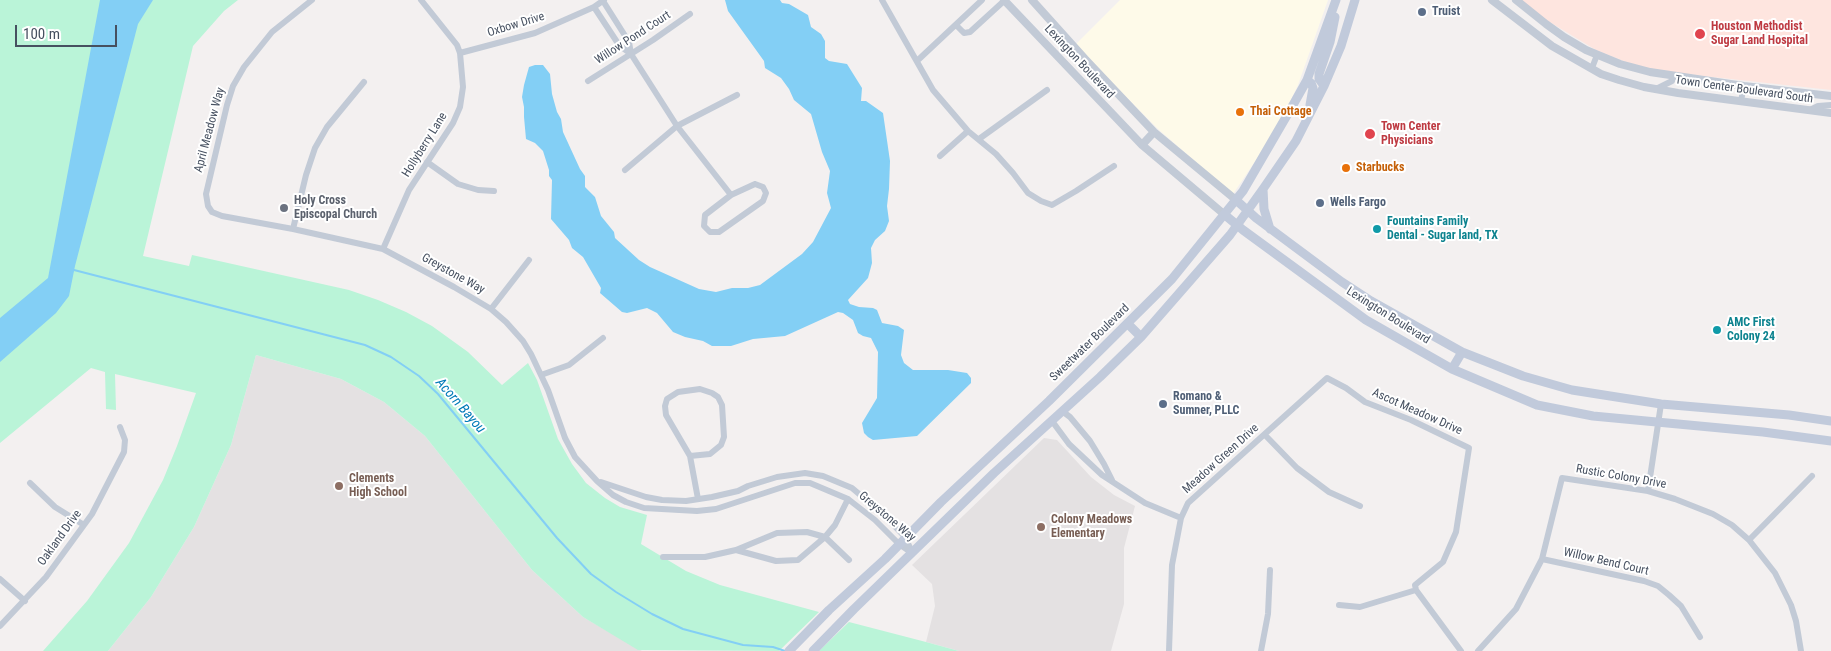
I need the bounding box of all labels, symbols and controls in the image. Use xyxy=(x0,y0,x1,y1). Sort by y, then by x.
place label: Truist xyxy=(1432,5,1460,19)
marker: Truist xyxy=(1416,6,1428,18)
street label: Willow Pond Court xyxy=(593,8,673,68)
street label: Oxbow Drive xyxy=(486,10,546,40)
scale bar xyxy=(18,15,120,47)
place label: Houston Methodist Sugar Land Hospital xyxy=(1711,20,1808,48)
street label: Lexington Boulevard xyxy=(1041,22,1117,102)
text: 100 m xyxy=(23,25,60,43)
marker: Houston Methodist Sugar Land Hospital xyxy=(1693,27,1707,41)
street label: Town Center Boulevard South xyxy=(1674,73,1814,107)
street label: April Meadow Way xyxy=(192,86,228,174)
place label: Thai Cottage xyxy=(1250,105,1311,119)
marker: Thai Cottage xyxy=(1234,106,1246,118)
street label: Hollyberry Lane xyxy=(399,110,451,180)
place label: Town Center Physicians xyxy=(1381,120,1440,148)
marker: Town Center Physicians xyxy=(1363,127,1377,141)
place label: Starbucks xyxy=(1356,161,1404,175)
marker: Starbucks xyxy=(1340,162,1352,174)
place label: Holy Cross Episcopal Church xyxy=(294,194,377,222)
place label: Wells Fargo xyxy=(1330,196,1386,210)
marker: Wells Fargo xyxy=(1314,197,1326,209)
marker: Holy Cross Episcopal Church xyxy=(278,202,290,214)
place label: Fountains Family Dental - Sugar land, TX xyxy=(1387,215,1498,243)
marker: Fountains Family Dental - Sugar land, TX xyxy=(1371,223,1383,235)
street label: Greystone Way xyxy=(419,251,487,297)
street label: Lexington Boulevard xyxy=(1343,284,1433,348)
street label: Sweetwater Boulevard xyxy=(1047,301,1133,385)
place label: AMC First Colony 24 xyxy=(1727,316,1775,344)
marker: AMC First Colony 24 xyxy=(1711,324,1723,336)
water label: Acorn Bayou xyxy=(431,375,489,437)
street label: Ascot Meadow Drive xyxy=(1370,386,1464,438)
place label: Romano & Sumner, PLLC xyxy=(1173,390,1239,418)
marker: Romano & Sumner, PLLC xyxy=(1157,398,1169,410)
street label: Meadow Green Drive xyxy=(1180,421,1262,497)
street label: Rustic Colony Drive xyxy=(1575,462,1667,492)
place label: Clements High School xyxy=(349,472,407,500)
marker: Clements High School xyxy=(333,480,345,492)
street label: Greystone Way xyxy=(856,489,918,545)
street label: Oakland Drive xyxy=(35,507,85,569)
place label: Colony Meadows Elementary xyxy=(1051,513,1132,541)
marker: Colony Meadows Elementary xyxy=(1035,521,1047,533)
street label: Willow Bend Court xyxy=(1562,545,1650,579)

